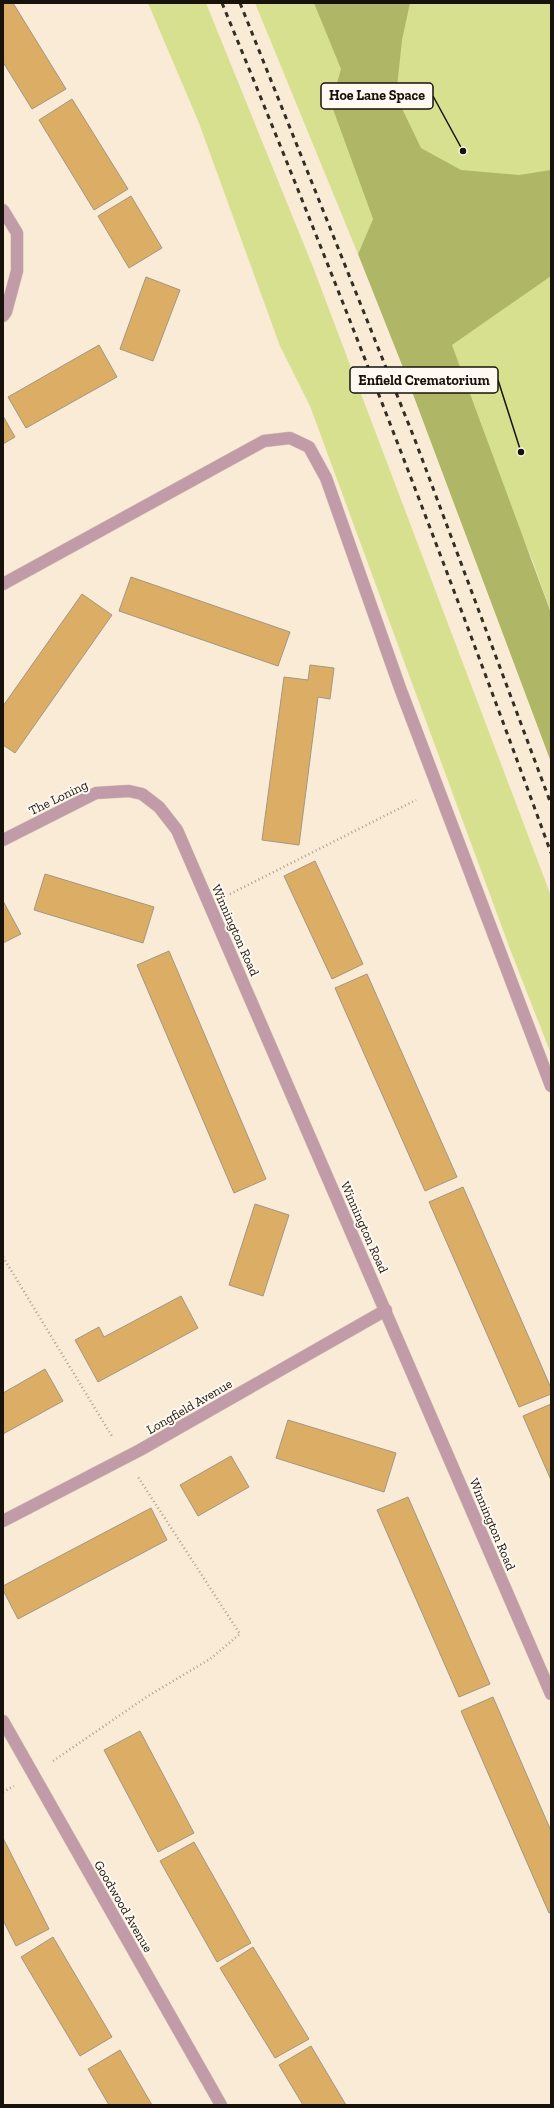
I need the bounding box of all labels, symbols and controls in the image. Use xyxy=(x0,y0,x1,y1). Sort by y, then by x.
callout: Hoe Lane Space xyxy=(321,83,433,109)
text: Hoe Lane Space xyxy=(329,87,425,104)
callout: Enfield Crematorium xyxy=(350,367,498,393)
text: Enfield Crematorium xyxy=(358,372,490,389)
street label: The Loning xyxy=(26,777,90,818)
street label: Winnington Road xyxy=(209,882,262,978)
street label: Winnington Road xyxy=(338,1179,391,1275)
street label: Longfield Avenue xyxy=(144,1376,235,1437)
street label: Winnington Road xyxy=(466,1476,519,1572)
street label: Goodwood Avenue xyxy=(91,1858,156,1955)

